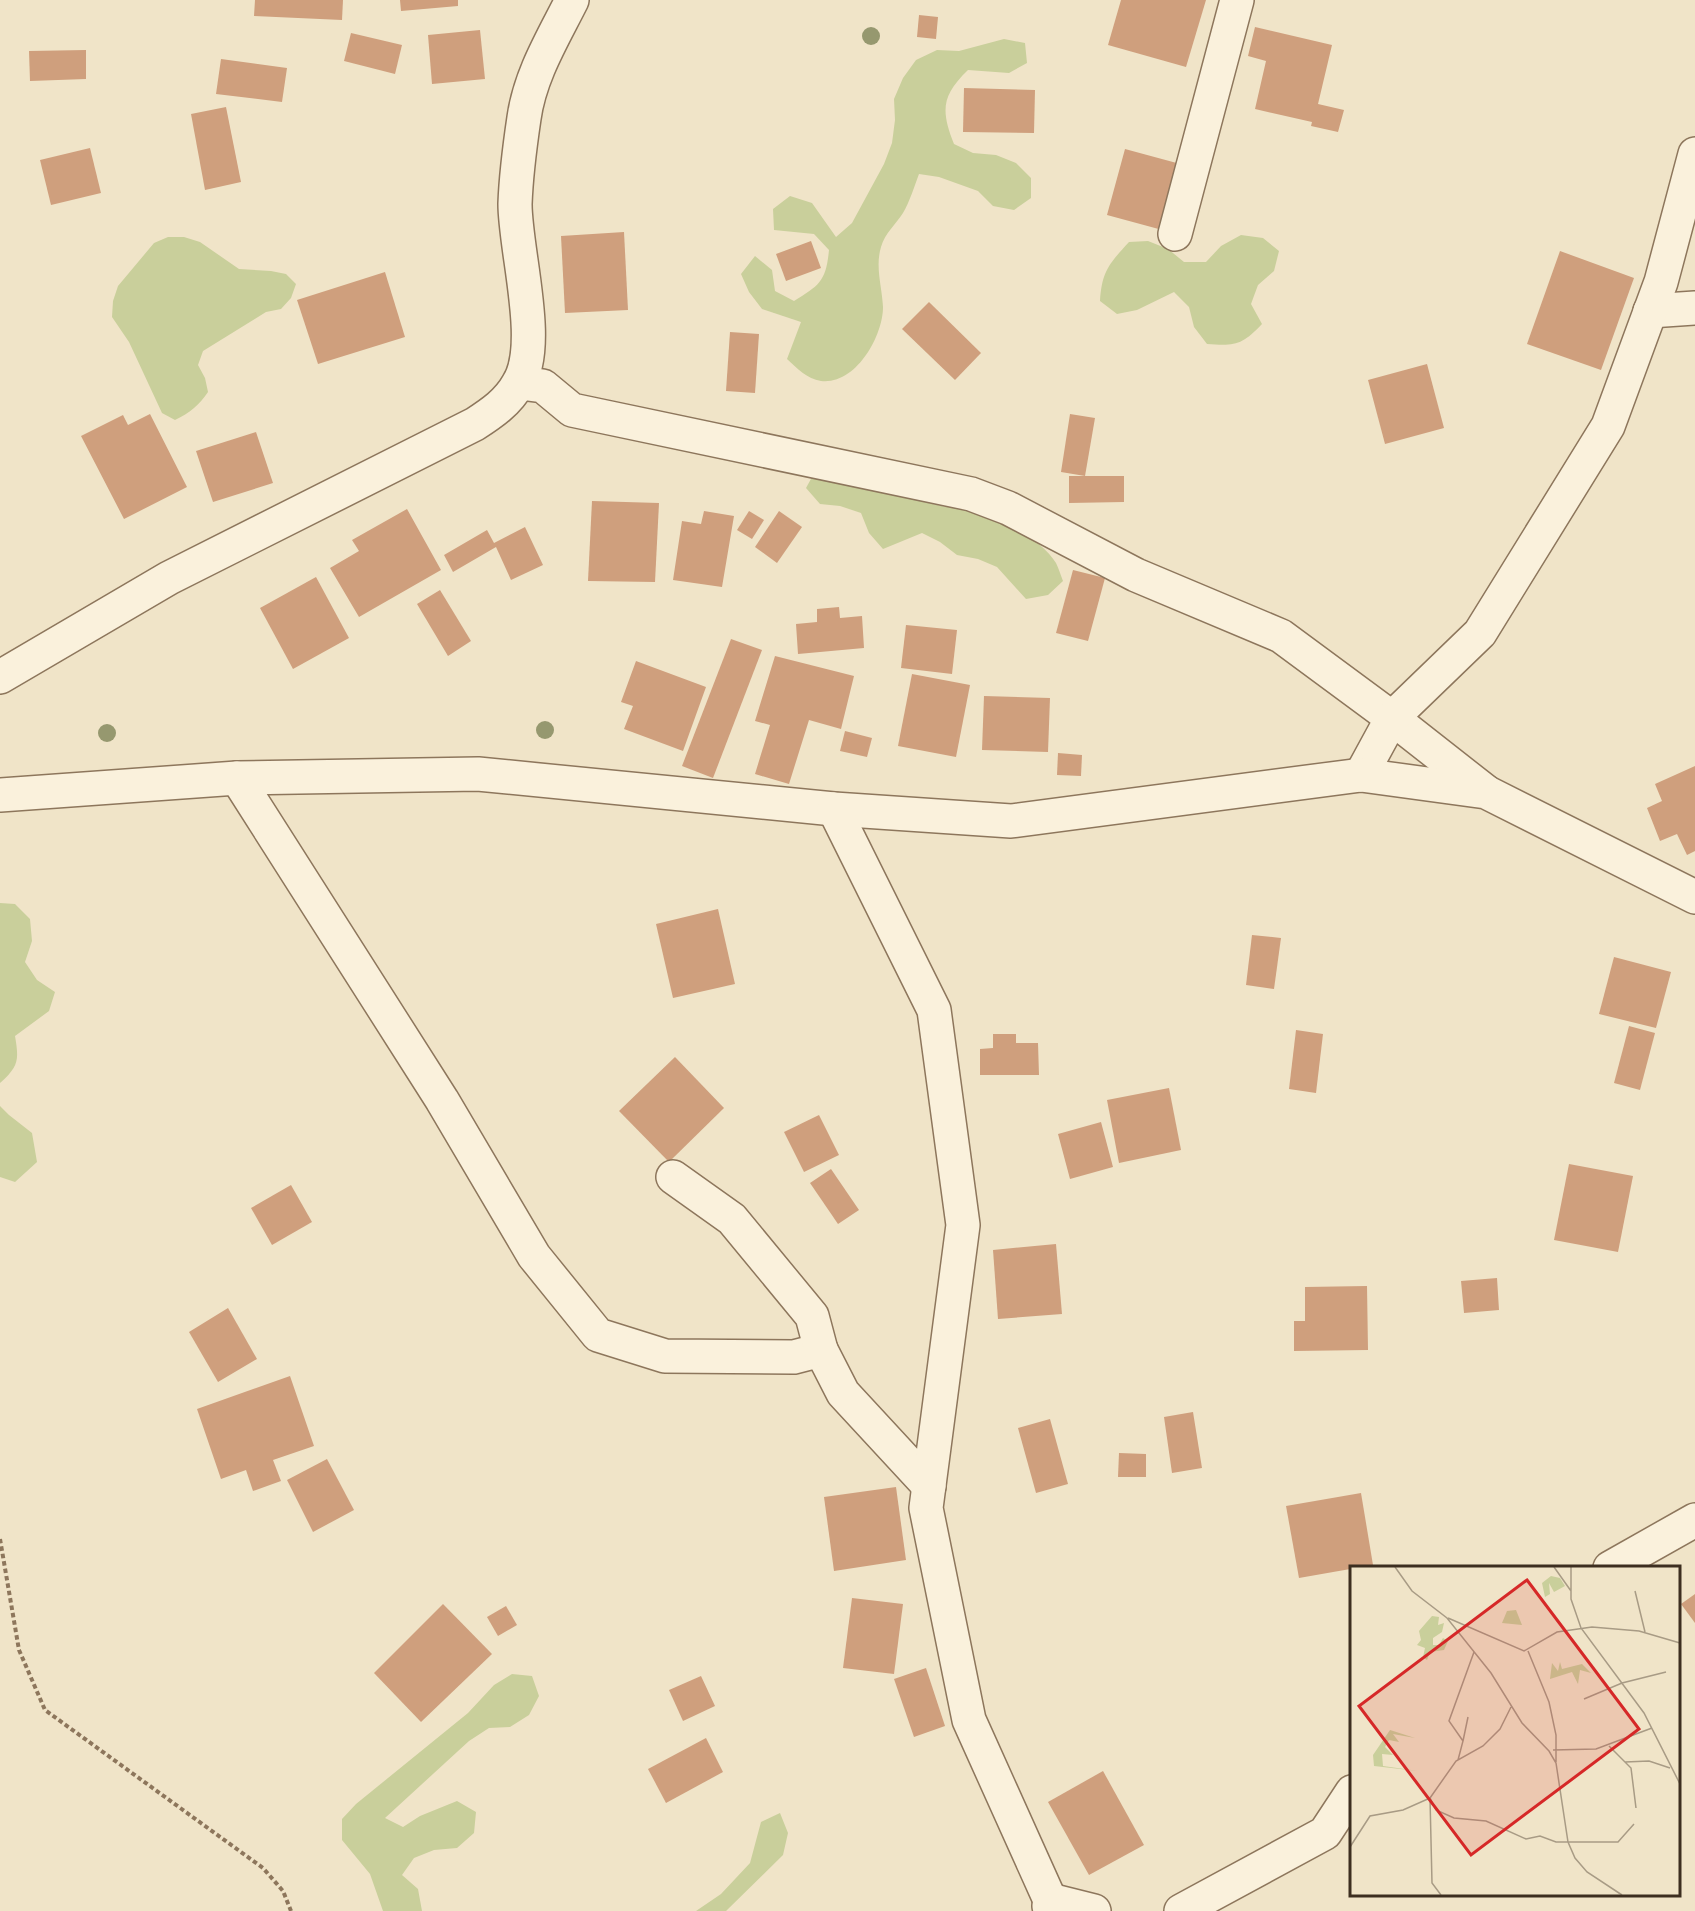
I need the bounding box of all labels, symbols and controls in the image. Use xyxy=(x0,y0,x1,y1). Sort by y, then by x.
inset map xyxy=(1350,1566,1680,1896)

